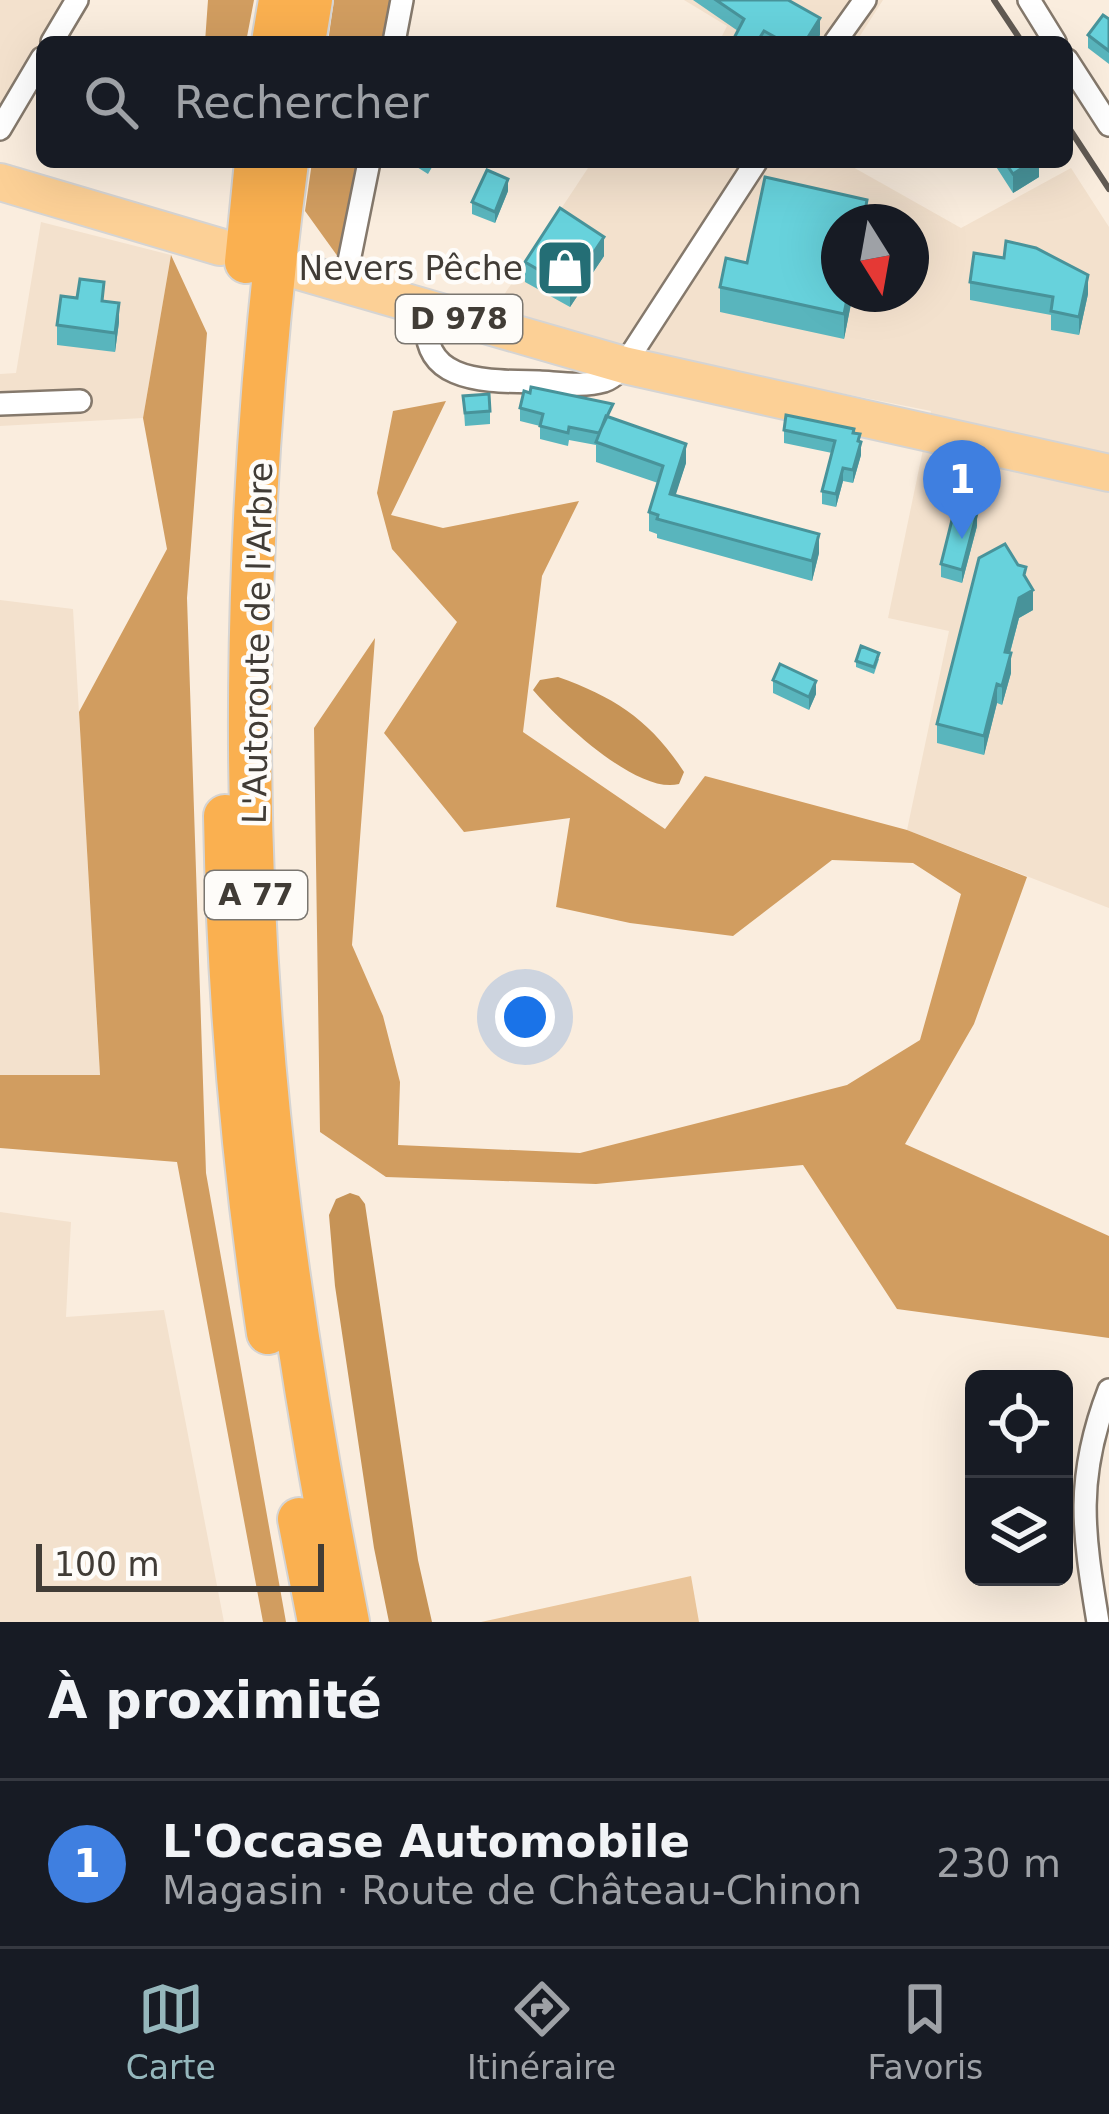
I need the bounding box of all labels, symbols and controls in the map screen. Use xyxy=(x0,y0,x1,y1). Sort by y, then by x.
search box xyxy=(36,36,1073,168)
icon: search xyxy=(78,69,144,135)
text: Rechercher xyxy=(174,76,429,129)
north arrow xyxy=(821,204,929,312)
shop icon: Nevers Pêche xyxy=(534,237,596,299)
place label: Nevers Pêche xyxy=(299,249,523,288)
road number: D 978 xyxy=(396,295,522,343)
pin: 1 xyxy=(923,440,1001,539)
street label: L'Autoroute de l'Arbre xyxy=(235,462,280,824)
road number: A 77 xyxy=(205,871,307,919)
your location xyxy=(495,987,555,1047)
map controls xyxy=(965,1370,1073,1586)
button: locate xyxy=(965,1370,1073,1478)
button: layers xyxy=(965,1478,1073,1586)
scale bar xyxy=(36,1538,324,1591)
text: 100 m xyxy=(54,1545,160,1584)
text: À proximité xyxy=(48,1671,382,1730)
text: L'Occase Automobile xyxy=(162,1815,690,1868)
text: 1 xyxy=(73,1841,101,1886)
text: 230 m xyxy=(936,1841,1061,1886)
text: Magasin · Route de Château-Chinon xyxy=(162,1868,862,1913)
tab: Carte xyxy=(126,1976,216,2087)
tab: Itinéraire xyxy=(467,1976,616,2087)
tab: Favoris xyxy=(867,1976,983,2087)

